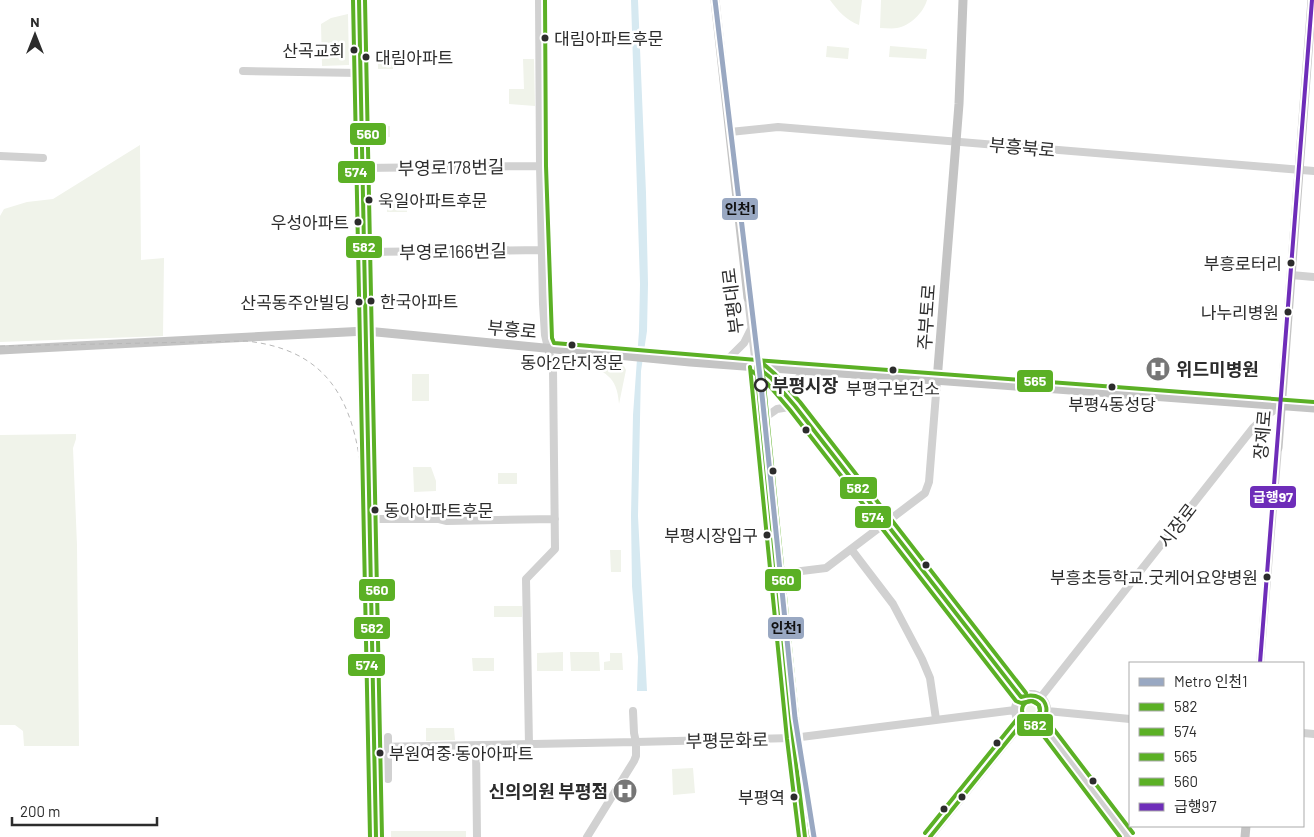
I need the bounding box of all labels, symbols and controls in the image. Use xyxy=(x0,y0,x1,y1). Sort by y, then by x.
north arrow xyxy=(10,10,60,60)
text: N xyxy=(30,13,40,30)
place label: 대림아파트후문 xyxy=(554,28,663,48)
marker: 대림아파트후문 xyxy=(540,33,550,43)
place label: 산곡교회 xyxy=(282,40,345,60)
marker: 산곡교회 xyxy=(349,45,359,55)
place label: 대림아파트 xyxy=(375,47,453,67)
marker: 대림아파트 xyxy=(361,52,371,62)
line badge: 560 xyxy=(349,122,387,146)
text: 560 xyxy=(356,125,380,142)
street label: 부흥북로 xyxy=(988,133,1056,161)
street label: 부영로178번길 xyxy=(397,155,505,179)
line badge: 574 xyxy=(337,160,376,184)
text: 574 xyxy=(345,163,367,180)
place label: 욱일아파트후문 xyxy=(378,190,487,210)
marker: 욱일아파트후문 xyxy=(364,195,374,205)
line badge: 인천1 xyxy=(721,197,759,221)
text: 인천1 xyxy=(725,200,755,217)
place label: 우성아파트 xyxy=(271,212,349,232)
marker: 우성아파트 xyxy=(353,217,363,227)
line badge: 582 xyxy=(345,235,383,259)
text: 582 xyxy=(353,238,376,255)
street label: 부영로166번길 xyxy=(399,239,507,263)
place label: 부흥로터리 xyxy=(1204,253,1282,273)
marker: 부흥로터리 xyxy=(1286,258,1296,268)
street label: 부평대로 xyxy=(717,267,747,335)
street label: 주부토로 xyxy=(913,283,939,351)
place label: 한국아파트 xyxy=(380,291,458,311)
place label: 산곡동주안빌딩 xyxy=(241,292,350,312)
marker: 한국아파트 xyxy=(366,296,376,306)
marker: 산곡동주안빌딩 xyxy=(354,297,364,307)
place label: 나누리병원 xyxy=(1201,302,1279,322)
marker: 나누리병원 xyxy=(1283,307,1293,317)
street label: 부흥로 xyxy=(486,316,538,342)
marker: 동아2단지정문 xyxy=(567,340,577,350)
place label: 동아2단지정문 xyxy=(521,352,623,372)
hospital icon: 위드미병원 xyxy=(1145,356,1171,382)
place label: 위드미병원 xyxy=(1176,358,1259,380)
marker: 부평구보건소 xyxy=(888,365,898,375)
line badge: 565 xyxy=(1016,369,1054,393)
text: 565 xyxy=(1024,372,1047,389)
place label: 부평시장 xyxy=(772,374,839,396)
marker: 부평시장 xyxy=(754,378,768,392)
place label: 부평구보건소 xyxy=(846,378,940,398)
marker: 부평4동성당 xyxy=(1107,382,1117,392)
place label: 부평4동성당 xyxy=(1068,394,1156,414)
street label: 장제로 xyxy=(1249,409,1275,461)
unlabelled marker xyxy=(801,425,811,435)
unlabelled marker xyxy=(768,466,778,476)
line badge: 582 xyxy=(839,476,878,500)
text: 582 xyxy=(847,479,870,496)
line badge: 급행97 xyxy=(1249,485,1297,509)
text: 급행97 xyxy=(1253,488,1293,505)
street label: 시장로 xyxy=(1153,499,1201,551)
place label: 동아아파트후문 xyxy=(384,500,493,520)
marker: 동아아파트후문 xyxy=(370,505,380,515)
line badge: 574 xyxy=(854,505,892,529)
text: 574 xyxy=(862,508,884,525)
place label: 부평시장입구 xyxy=(664,525,758,545)
marker: 부평시장입구 xyxy=(762,530,772,540)
unlabelled marker xyxy=(921,560,931,570)
place label: 부흥초등학교.굿케어요양병원 xyxy=(1050,567,1258,587)
line badge: 560 xyxy=(764,568,802,592)
text: 560 xyxy=(771,571,795,588)
marker: 부흥초등학교.굿케어요양병원 xyxy=(1262,572,1272,582)
line badge: 560 xyxy=(358,578,396,602)
text: 560 xyxy=(365,581,389,598)
line badge: 582 xyxy=(353,616,391,640)
line badge: 인천1 xyxy=(767,616,805,640)
text: 582 xyxy=(361,619,384,636)
text: 인천1 xyxy=(771,619,801,636)
line badge: 574 xyxy=(347,653,386,677)
text: 574 xyxy=(356,656,378,673)
legend xyxy=(1129,662,1304,827)
text: Metro 인천1 xyxy=(1174,672,1248,690)
text: 582 xyxy=(1174,697,1198,715)
line badge: 582 xyxy=(1016,713,1054,737)
text: 582 xyxy=(1024,716,1047,733)
text: 574 xyxy=(1174,722,1197,740)
street label: 부평문화로 xyxy=(685,728,769,752)
unlabelled marker xyxy=(992,738,1002,748)
place label: 부원여중·동아아파트 xyxy=(389,743,533,763)
text: 565 xyxy=(1174,747,1197,765)
marker: 부원여중·동아아파트 xyxy=(375,748,385,758)
text: 560 xyxy=(1174,772,1198,790)
unlabelled marker xyxy=(1088,776,1098,786)
hospital icon: 신의의원 부평점 xyxy=(612,778,638,804)
place label: 신의의원 부평점 xyxy=(488,780,608,802)
place label: 부평역 xyxy=(738,787,785,807)
marker: 부평역 xyxy=(789,792,799,802)
unlabelled marker xyxy=(957,792,967,802)
scale bar xyxy=(12,794,158,826)
text: 급행97 xyxy=(1174,797,1217,815)
text: 200 m xyxy=(20,802,60,820)
unlabelled marker xyxy=(939,804,949,814)

